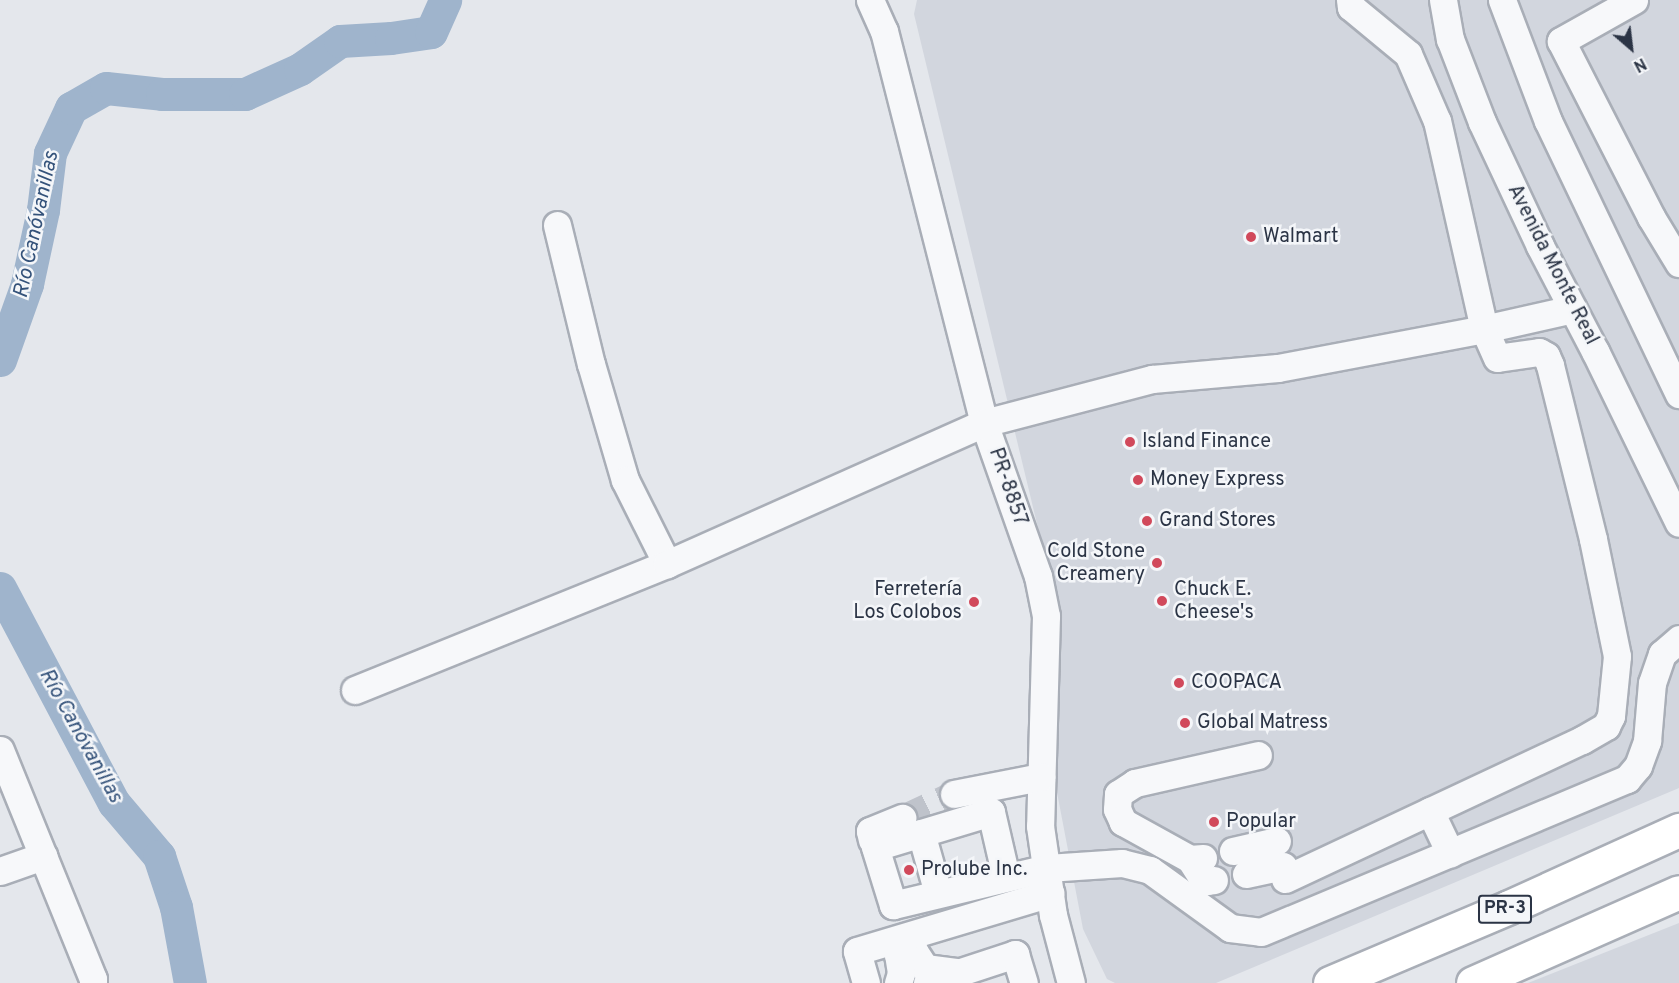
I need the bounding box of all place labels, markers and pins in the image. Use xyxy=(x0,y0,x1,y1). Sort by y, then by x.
place label: Walmart xyxy=(1263,225,1339,249)
marker: Walmart xyxy=(1244,230,1258,244)
place label: Island Finance xyxy=(1142,430,1271,454)
marker: Island Finance xyxy=(1123,435,1137,449)
place label: Money Express xyxy=(1150,468,1285,492)
marker: Money Express xyxy=(1131,473,1145,487)
place label: Grand Stores xyxy=(1159,509,1276,533)
marker: Grand Stores xyxy=(1140,514,1154,528)
place label: Cold Stone Creamery xyxy=(1047,540,1145,587)
marker: Cold Stone Creamery xyxy=(1150,556,1164,570)
place label: Ferretería Los Colobos xyxy=(853,578,962,625)
place label: Chuck E. Cheese's xyxy=(1174,578,1254,625)
marker: Chuck E. Cheese's xyxy=(1155,594,1169,608)
marker: Ferretería Los Colobos xyxy=(967,595,981,609)
place label: COOPACA xyxy=(1191,671,1282,695)
marker: COOPACA xyxy=(1172,676,1186,690)
place label: Global Matress xyxy=(1197,711,1328,735)
marker: Global Matress xyxy=(1178,716,1192,730)
place label: Popular xyxy=(1226,810,1296,834)
marker: Popular xyxy=(1207,815,1221,829)
place label: Prolube Inc. xyxy=(921,858,1028,882)
marker: Prolube Inc. xyxy=(902,863,916,877)

